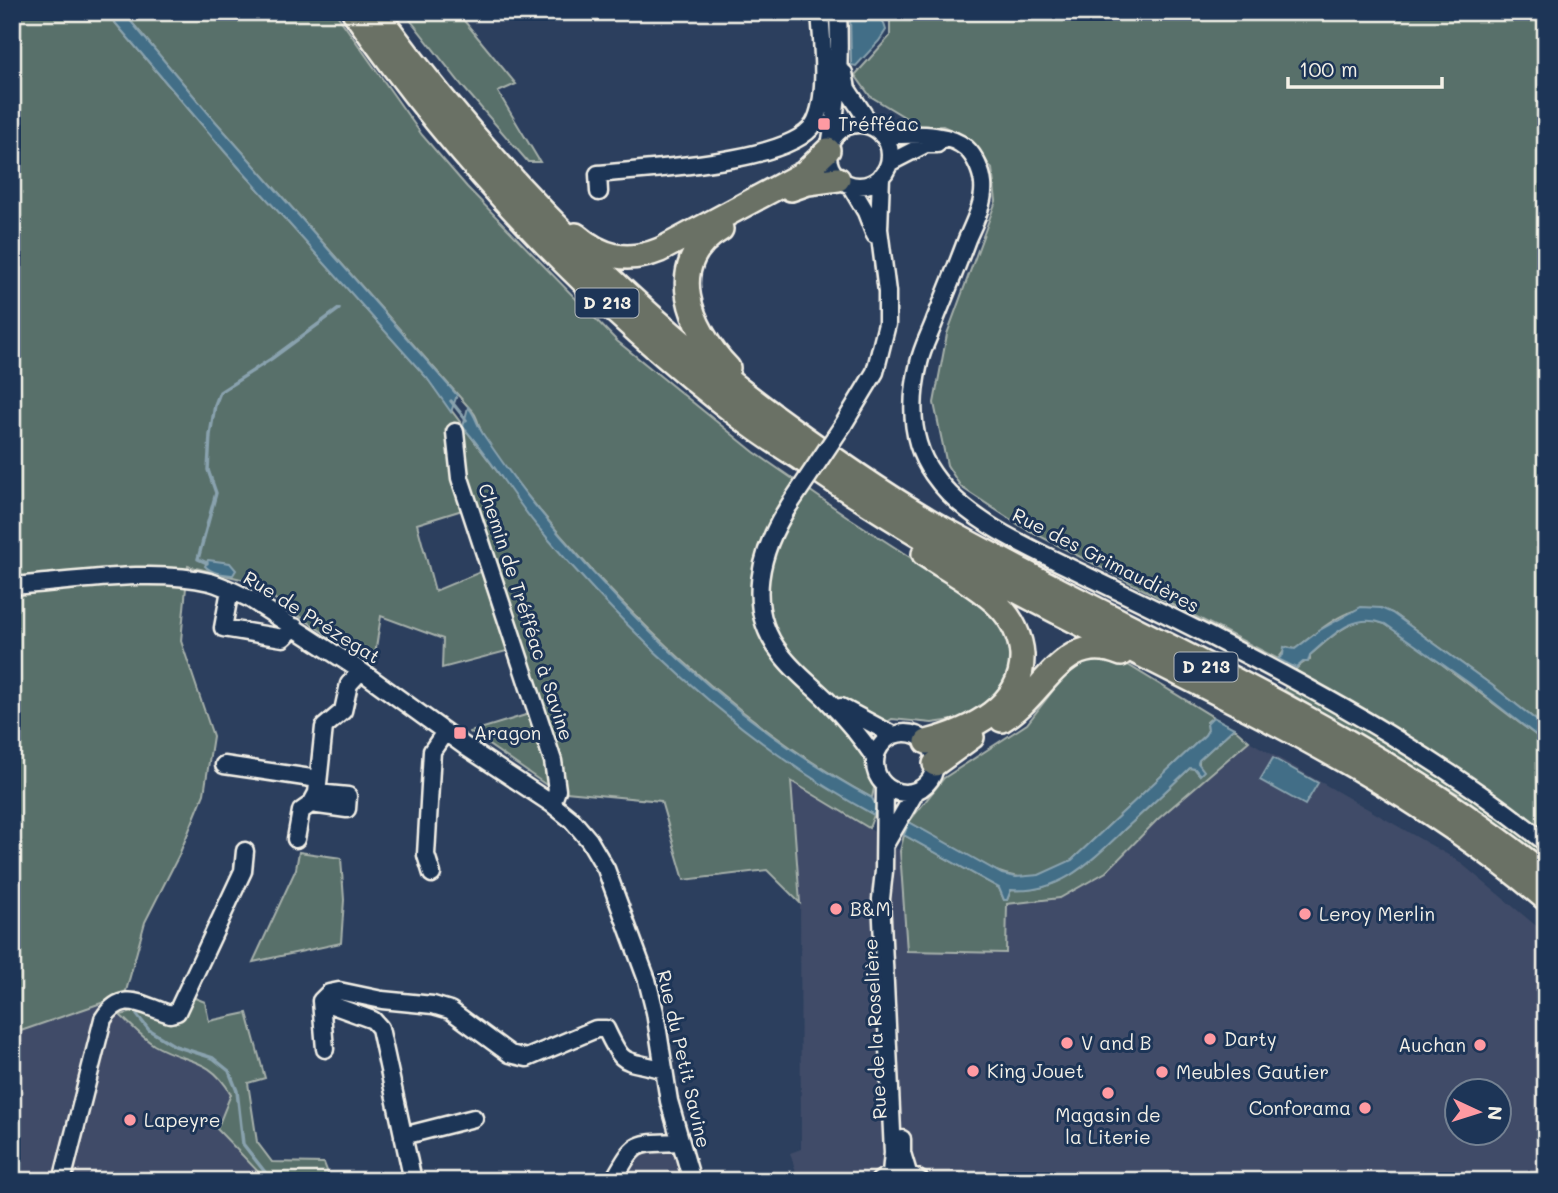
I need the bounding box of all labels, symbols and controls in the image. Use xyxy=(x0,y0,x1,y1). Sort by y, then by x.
scale bar xyxy=(1288,46,1442,90)
text: 100 m xyxy=(1299,55,1358,82)
place label: Tréfféac xyxy=(838,111,919,136)
marker: Tréfféac xyxy=(816,116,832,132)
road number: D 213 xyxy=(576,288,638,318)
street label: Chemin de Tréfféac à Savine xyxy=(473,480,580,744)
street label: Rue des Grimaudières xyxy=(1009,502,1204,618)
street label: Rue de Prézegat xyxy=(239,564,385,669)
road number: D 213 xyxy=(1174,652,1238,682)
place label: Aragon xyxy=(474,720,541,745)
marker: Aragon xyxy=(452,725,468,741)
place label: B&M xyxy=(850,896,891,921)
marker: B&M xyxy=(828,901,844,917)
place label: Leroy Merlin xyxy=(1319,901,1435,926)
marker: Leroy Merlin xyxy=(1297,906,1313,922)
street label: Rue de la Roselière xyxy=(857,938,892,1120)
street label: Rue du Petit Savine xyxy=(652,968,717,1150)
place label: Darty xyxy=(1224,1026,1277,1051)
place label: V and B xyxy=(1081,1030,1152,1055)
marker: Darty xyxy=(1202,1031,1218,1047)
place label: Auchan xyxy=(1398,1032,1466,1057)
marker: V and B xyxy=(1059,1035,1075,1051)
marker: Auchan xyxy=(1472,1037,1488,1053)
place label: King Jouet xyxy=(987,1058,1084,1083)
place label: Meubles Gautier xyxy=(1176,1059,1329,1084)
marker: King Jouet xyxy=(965,1063,981,1079)
marker: Meubles Gautier xyxy=(1154,1064,1170,1080)
north arrow xyxy=(1442,1078,1512,1148)
marker: Magasin de la Literie xyxy=(1100,1085,1116,1101)
place label: Conforama xyxy=(1249,1095,1351,1120)
marker: Conforama xyxy=(1357,1100,1373,1116)
place label: Magasin de la Literie xyxy=(1055,1102,1161,1149)
text: N xyxy=(1482,1105,1508,1121)
place label: Lapeyre xyxy=(144,1107,221,1132)
marker: Lapeyre xyxy=(122,1112,138,1128)

